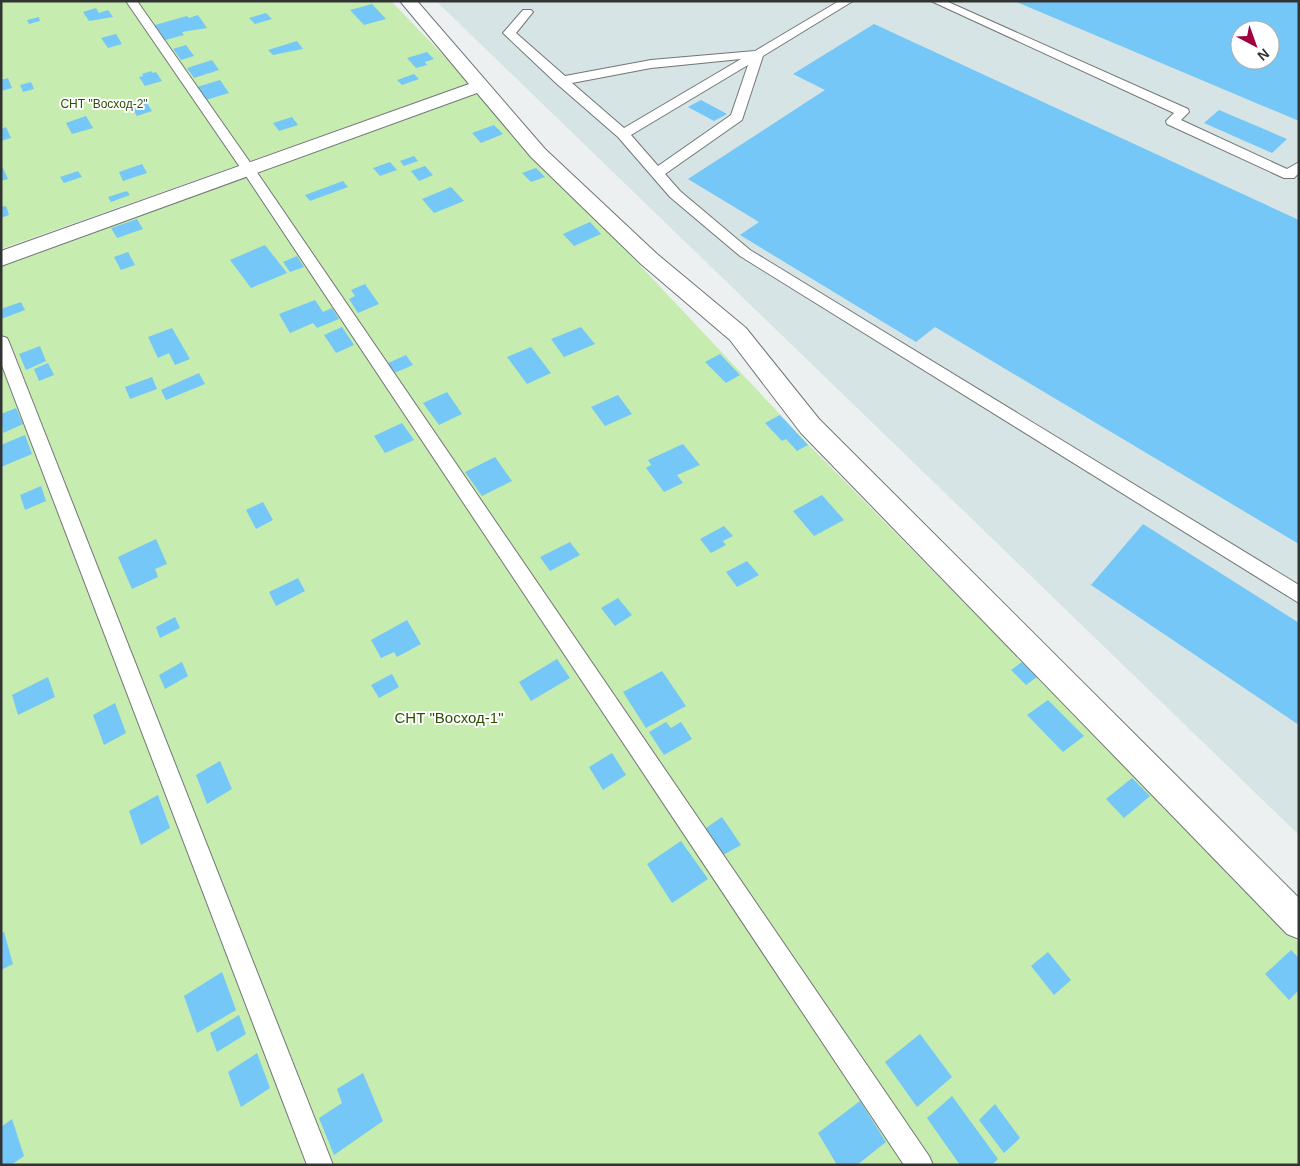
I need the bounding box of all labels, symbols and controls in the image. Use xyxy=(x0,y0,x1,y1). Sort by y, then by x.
north arrow xyxy=(1230,20,1280,70)
text: N xyxy=(1254,45,1273,64)
park label: СНТ "Восход-2" xyxy=(60,97,148,111)
park label: СНТ "Восход-1" xyxy=(395,709,503,726)

